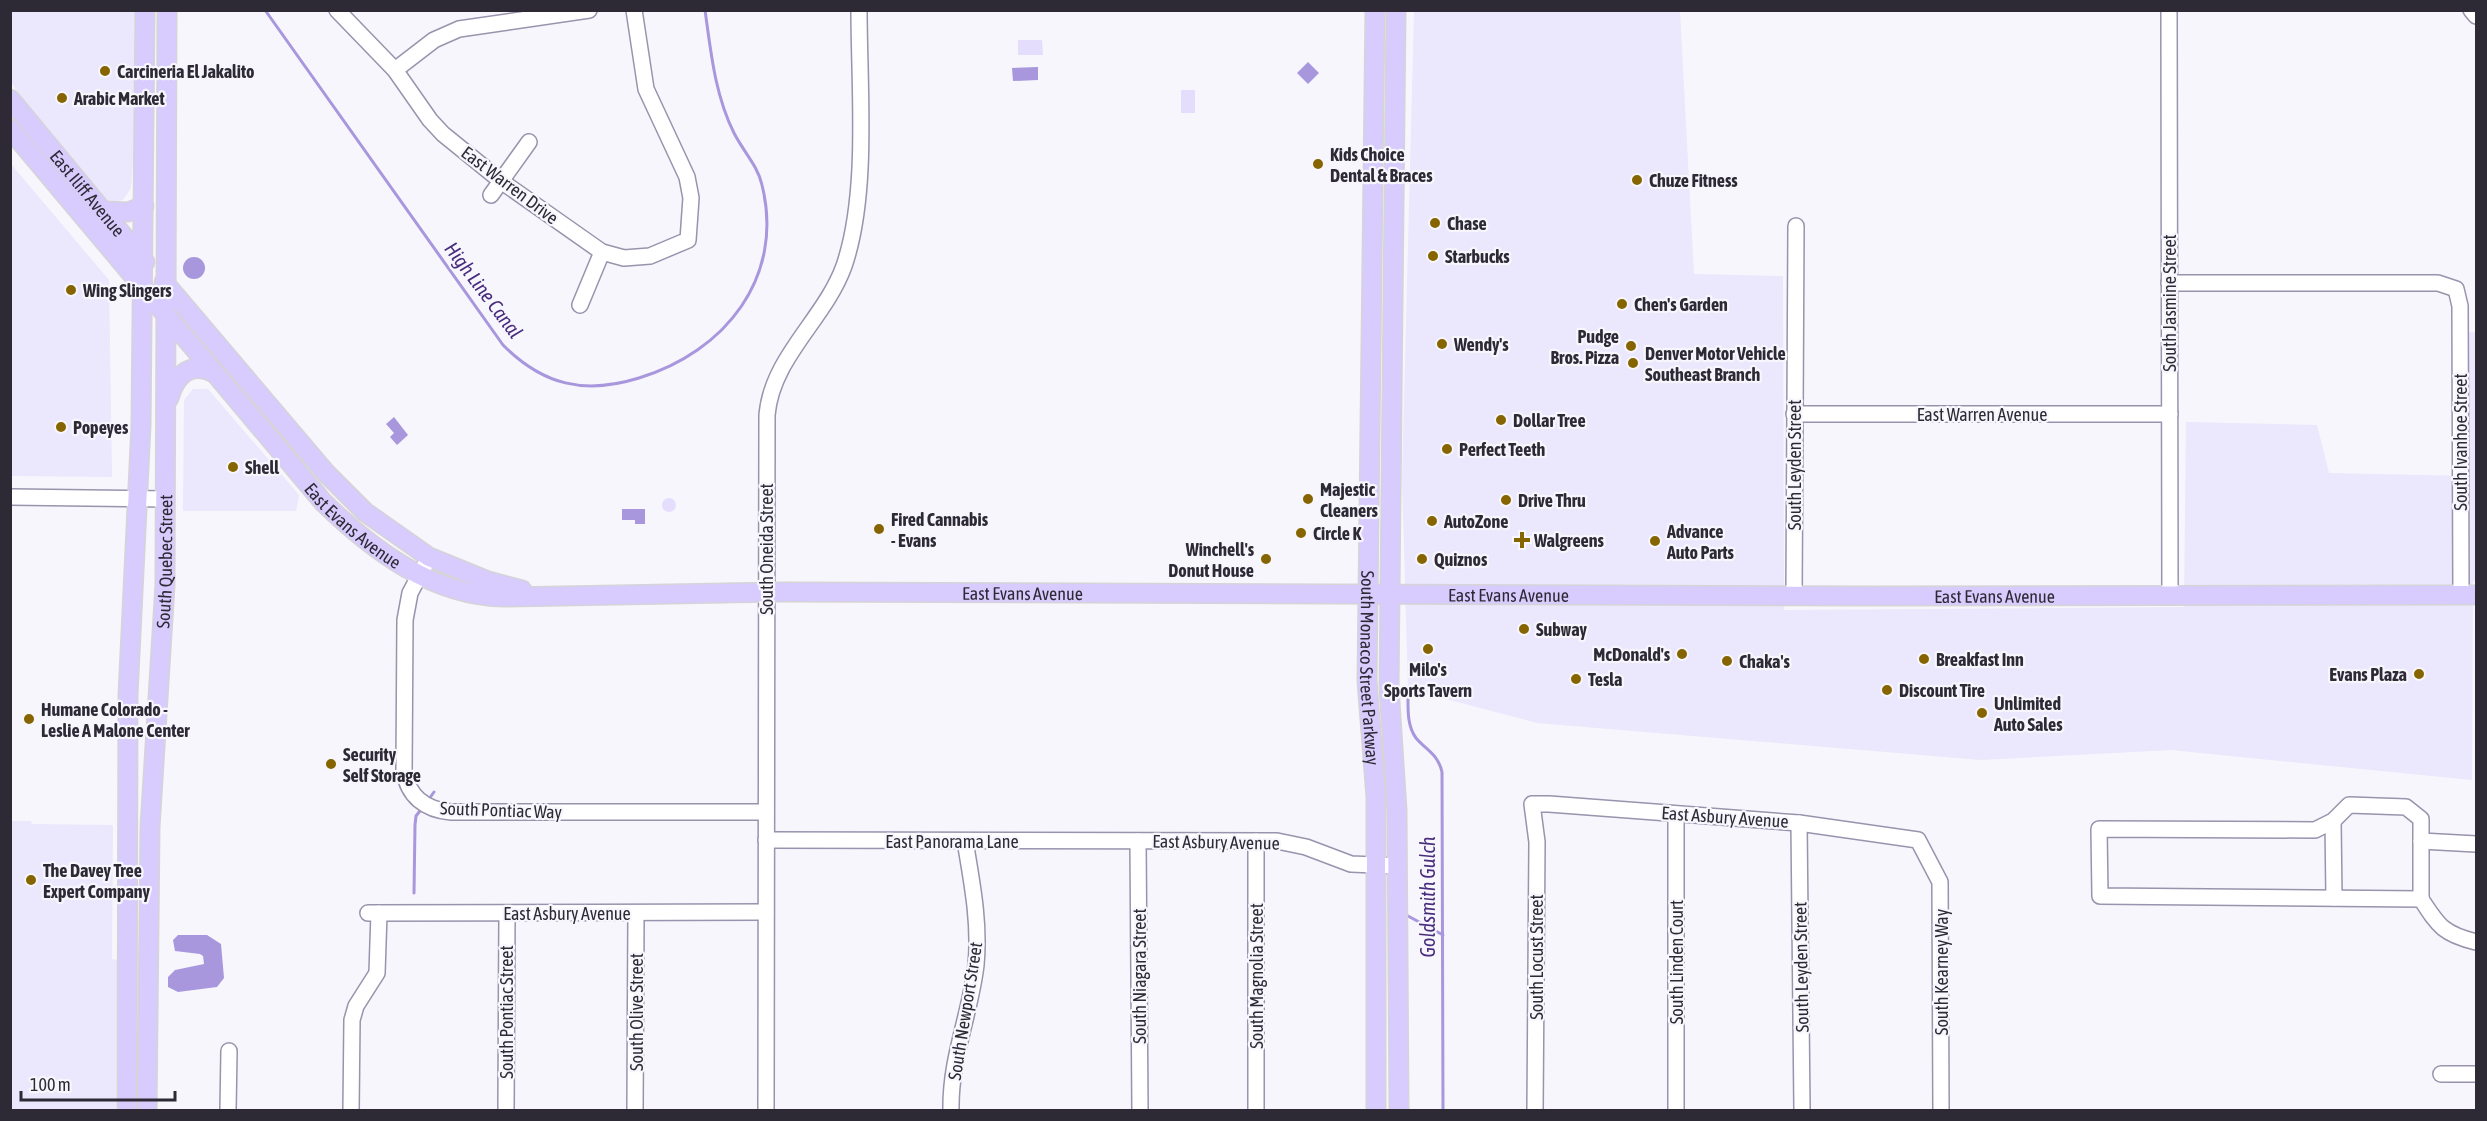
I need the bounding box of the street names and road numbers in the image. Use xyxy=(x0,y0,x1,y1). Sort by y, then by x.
street label: East Warren Drive xyxy=(457,142,563,228)
street label: East Iliff Avenue xyxy=(46,146,130,240)
street label: South Jasmine Street xyxy=(2159,234,2180,372)
street label: South Ivanhoe Street xyxy=(2450,373,2471,511)
street label: South Leyden Street xyxy=(1784,400,1805,530)
street label: East Warren Avenue xyxy=(1917,404,2047,425)
street label: East Evans Avenue xyxy=(301,478,405,573)
street label: South Oneida Street xyxy=(756,483,777,615)
street label: South Quebec Street xyxy=(152,495,176,629)
street label: South Monaco Street Parkway xyxy=(1356,570,1384,766)
street label: East Evans Avenue xyxy=(962,582,1083,604)
street label: East Evans Avenue xyxy=(1448,584,1569,605)
street label: East Evans Avenue xyxy=(1934,585,2055,606)
street label: South Pontiac Way xyxy=(440,797,562,823)
street label: East Asbury Avenue xyxy=(1661,802,1789,832)
street label: East Asbury Avenue xyxy=(1152,830,1280,854)
street label: East Panorama Lane xyxy=(885,831,1019,852)
street label: South Locust Street xyxy=(1526,894,1547,1020)
street label: South Linden Court xyxy=(1666,900,1687,1024)
street label: South Leyden Street xyxy=(1789,901,1813,1033)
street label: East Asbury Avenue xyxy=(503,903,631,924)
street label: South Magnolia Street xyxy=(1246,903,1267,1049)
street label: South Niagara Street xyxy=(1129,908,1150,1044)
street label: South Kearney Way xyxy=(1931,909,1952,1035)
street label: South Newport Street xyxy=(944,940,986,1082)
street label: South Pontiac Street xyxy=(496,945,517,1079)
street label: South Olive Street xyxy=(626,953,647,1071)

